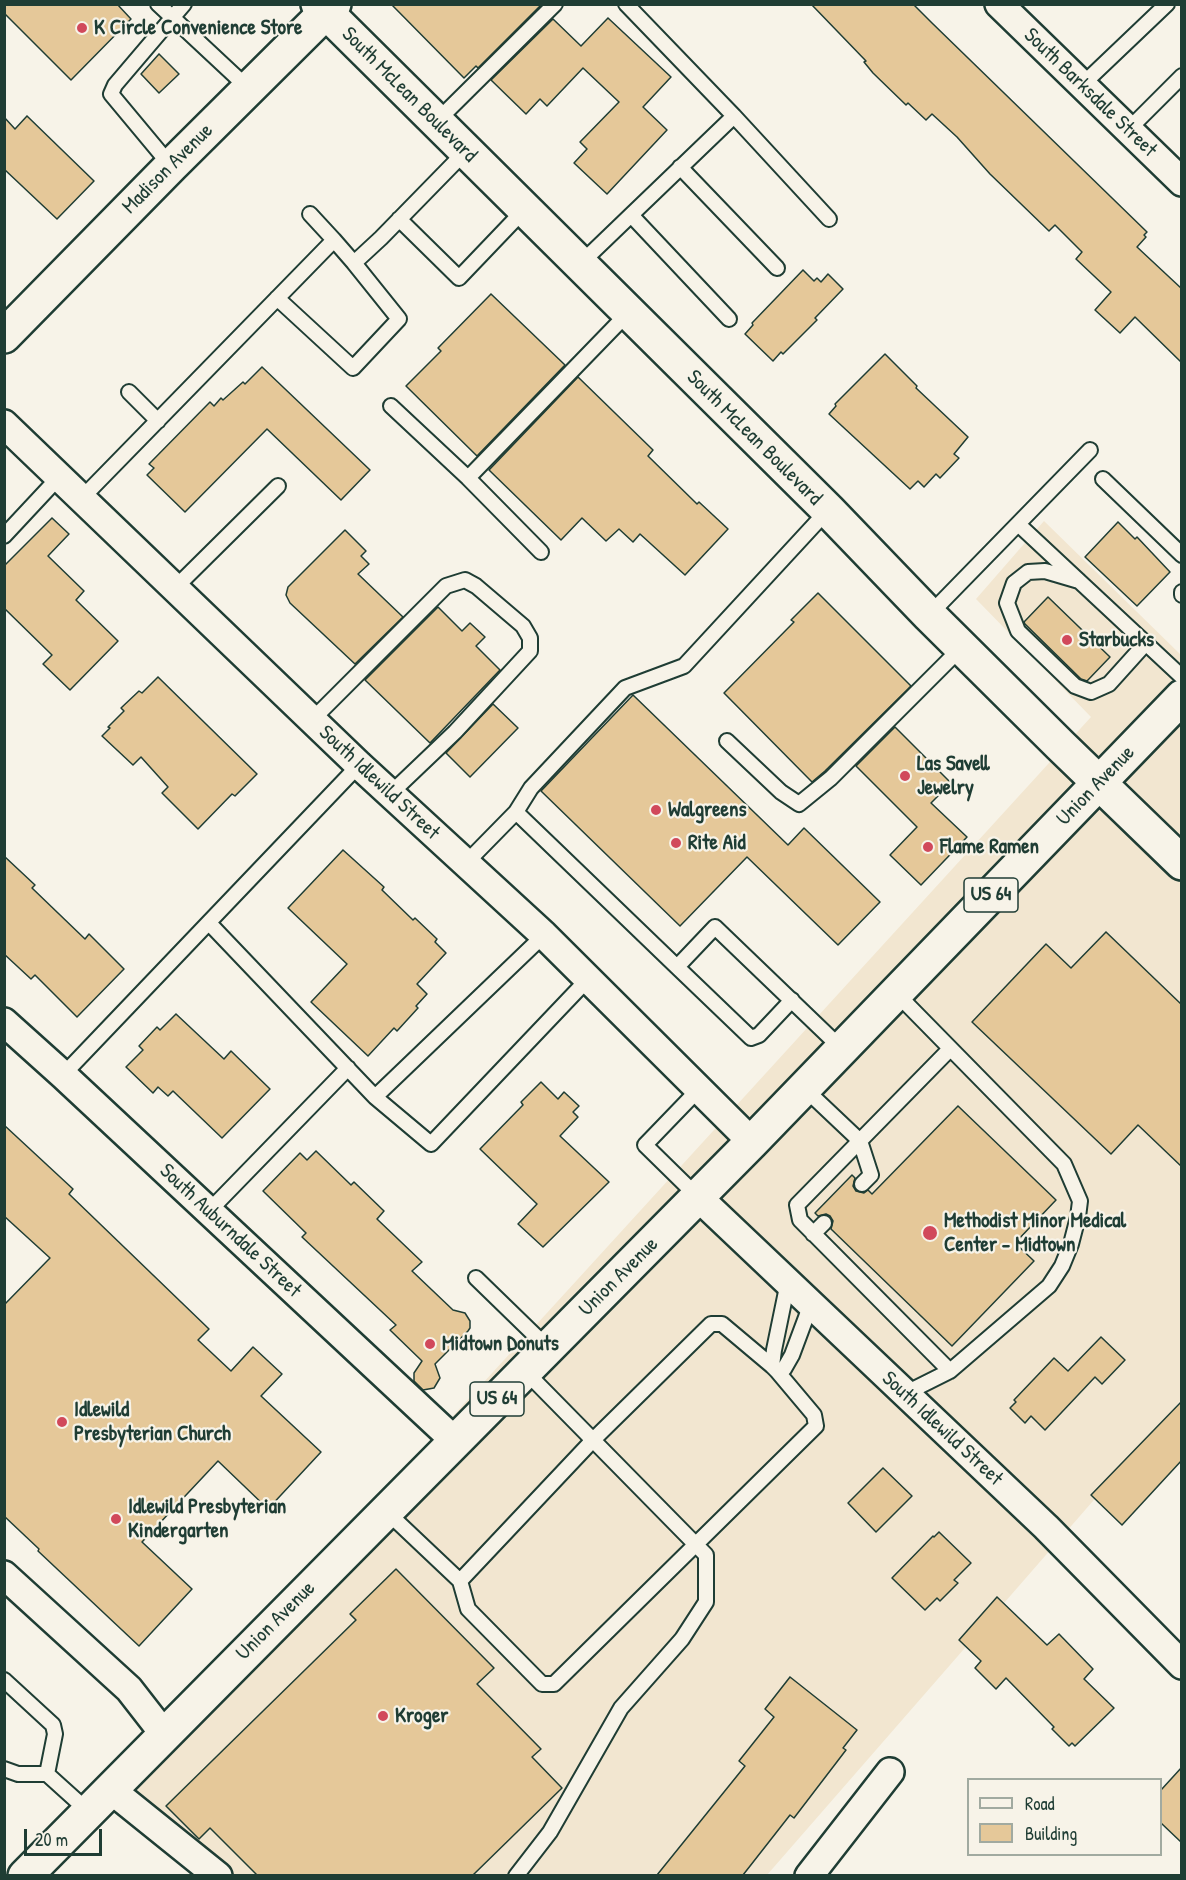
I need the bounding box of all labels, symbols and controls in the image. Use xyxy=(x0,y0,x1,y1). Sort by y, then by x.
place label: K Circle Convenience Store xyxy=(94,15,302,41)
marker: K Circle Convenience Store xyxy=(75,21,89,35)
street label: South McLean Boulevard xyxy=(336,22,482,168)
street label: South Barksdale Street xyxy=(1018,23,1162,163)
street label: Madison Avenue xyxy=(117,118,219,220)
street label: South McLean Boulevard xyxy=(681,365,827,511)
place label: Starbucks xyxy=(1079,627,1154,653)
marker: Starbucks xyxy=(1060,633,1074,647)
street label: South Idlewild Street xyxy=(313,720,445,846)
street label: Union Avenue xyxy=(1052,741,1140,831)
place label: Las Savell Jewelry xyxy=(917,751,990,801)
marker: Las Savell Jewelry xyxy=(898,769,912,783)
place label: Walgreens xyxy=(668,797,746,823)
marker: Walgreens xyxy=(649,803,663,817)
place label: Rite Aid xyxy=(688,830,746,856)
place label: Flame Ramen xyxy=(940,834,1039,860)
marker: Rite Aid xyxy=(669,836,683,850)
marker: Flame Ramen xyxy=(921,840,935,854)
road number: US 64 xyxy=(964,878,1018,912)
street label: South Auburndale Street xyxy=(154,1159,306,1303)
place label: Methodist Minor Medical Center - Midtown xyxy=(944,1208,1126,1258)
marker: Methodist Minor Medical Center - Midtown xyxy=(921,1224,939,1242)
street label: Union Avenue xyxy=(574,1232,664,1322)
place label: Midtown Donuts xyxy=(442,1331,559,1357)
marker: Midtown Donuts xyxy=(423,1337,437,1351)
street label: South Idlewild Street xyxy=(876,1366,1008,1492)
road number: US 64 xyxy=(470,1382,524,1416)
place label: Idlewild Presbyterian Church xyxy=(74,1397,231,1447)
marker: Idlewild Presbyterian Church xyxy=(55,1415,69,1429)
place label: Idlewild Presbyterian Kindergarten xyxy=(128,1494,286,1544)
marker: Idlewild Presbyterian Kindergarten xyxy=(109,1512,123,1526)
street label: Union Avenue xyxy=(231,1576,321,1666)
place label: Kroger xyxy=(395,1703,448,1729)
marker: Kroger xyxy=(376,1709,390,1723)
legend xyxy=(967,1778,1162,1856)
text: Road xyxy=(1025,1791,1055,1816)
scale bar xyxy=(27,1817,105,1855)
text: Building xyxy=(1025,1821,1077,1846)
text: 20 m xyxy=(35,1827,68,1852)

